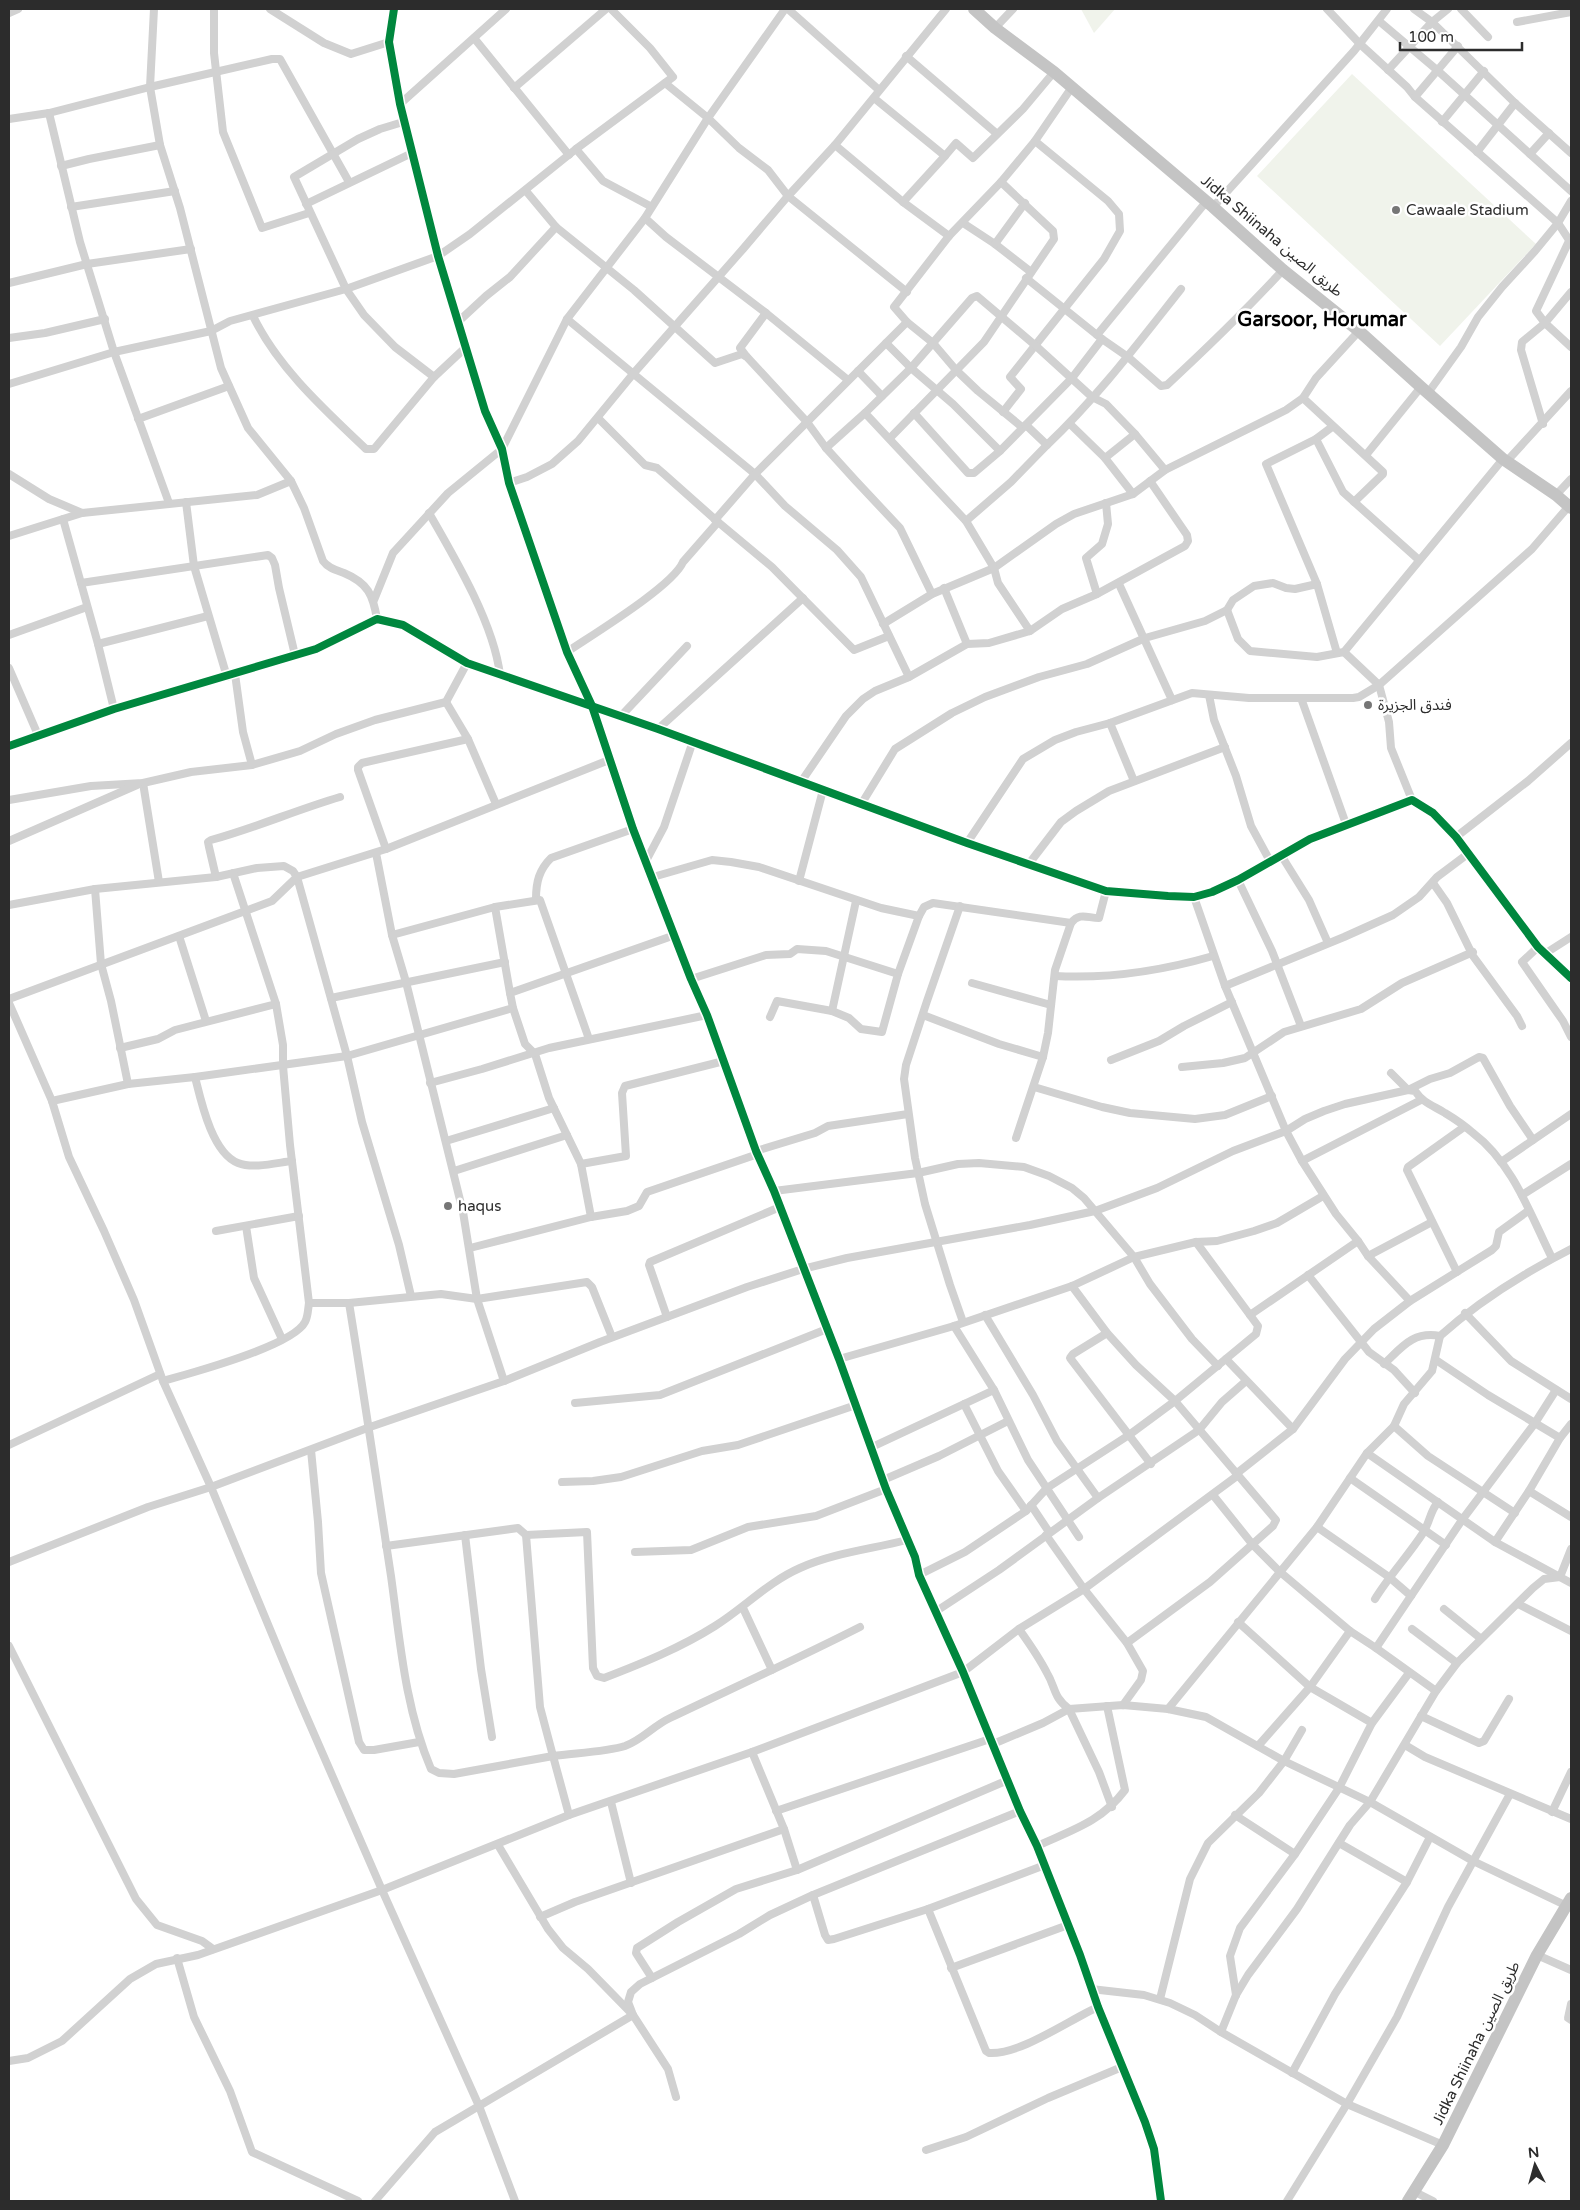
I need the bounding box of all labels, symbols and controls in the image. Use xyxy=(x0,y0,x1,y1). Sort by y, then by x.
scale bar xyxy=(1400,20,1522,52)
text: 100 m xyxy=(1408,28,1454,46)
street label: Jidka Shiinaha طريق الصين xyxy=(1197,171,1347,301)
place label: Cawaale Stadium xyxy=(1406,201,1529,219)
marker: Cawaale Stadium xyxy=(1390,204,1402,216)
district label: Garsoor, Horumar xyxy=(1237,308,1407,332)
place label: فندق الجزيرة xyxy=(1378,696,1452,714)
marker: فندق الجزيرة xyxy=(1362,699,1374,711)
place label: haqus xyxy=(458,1197,501,1215)
marker: haqus xyxy=(442,1200,454,1212)
street label: Jidka Shiinaha طريق الصين xyxy=(1429,1958,1524,2128)
north arrow xyxy=(1510,2140,1560,2190)
text: N xyxy=(1527,2144,1540,2162)

